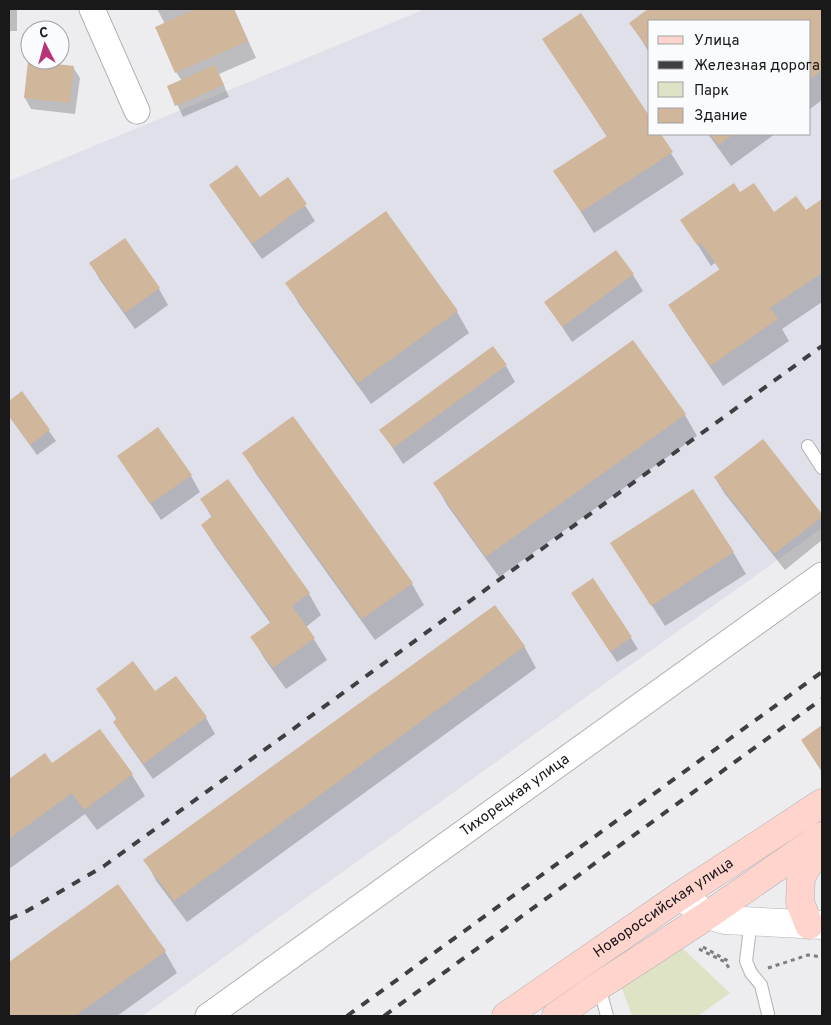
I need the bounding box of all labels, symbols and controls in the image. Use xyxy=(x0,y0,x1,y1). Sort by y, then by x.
north arrow xyxy=(20,20,70,70)
legend xyxy=(648,20,811,135)
text: С xyxy=(38,25,49,42)
text: Улица xyxy=(694,32,739,51)
text: Железная дорога xyxy=(694,57,820,76)
text: Парк xyxy=(694,82,729,101)
text: Здание xyxy=(694,107,747,126)
street label: Тихорецкая улица xyxy=(457,750,573,841)
street label: Новороссийская улица xyxy=(590,854,737,962)

